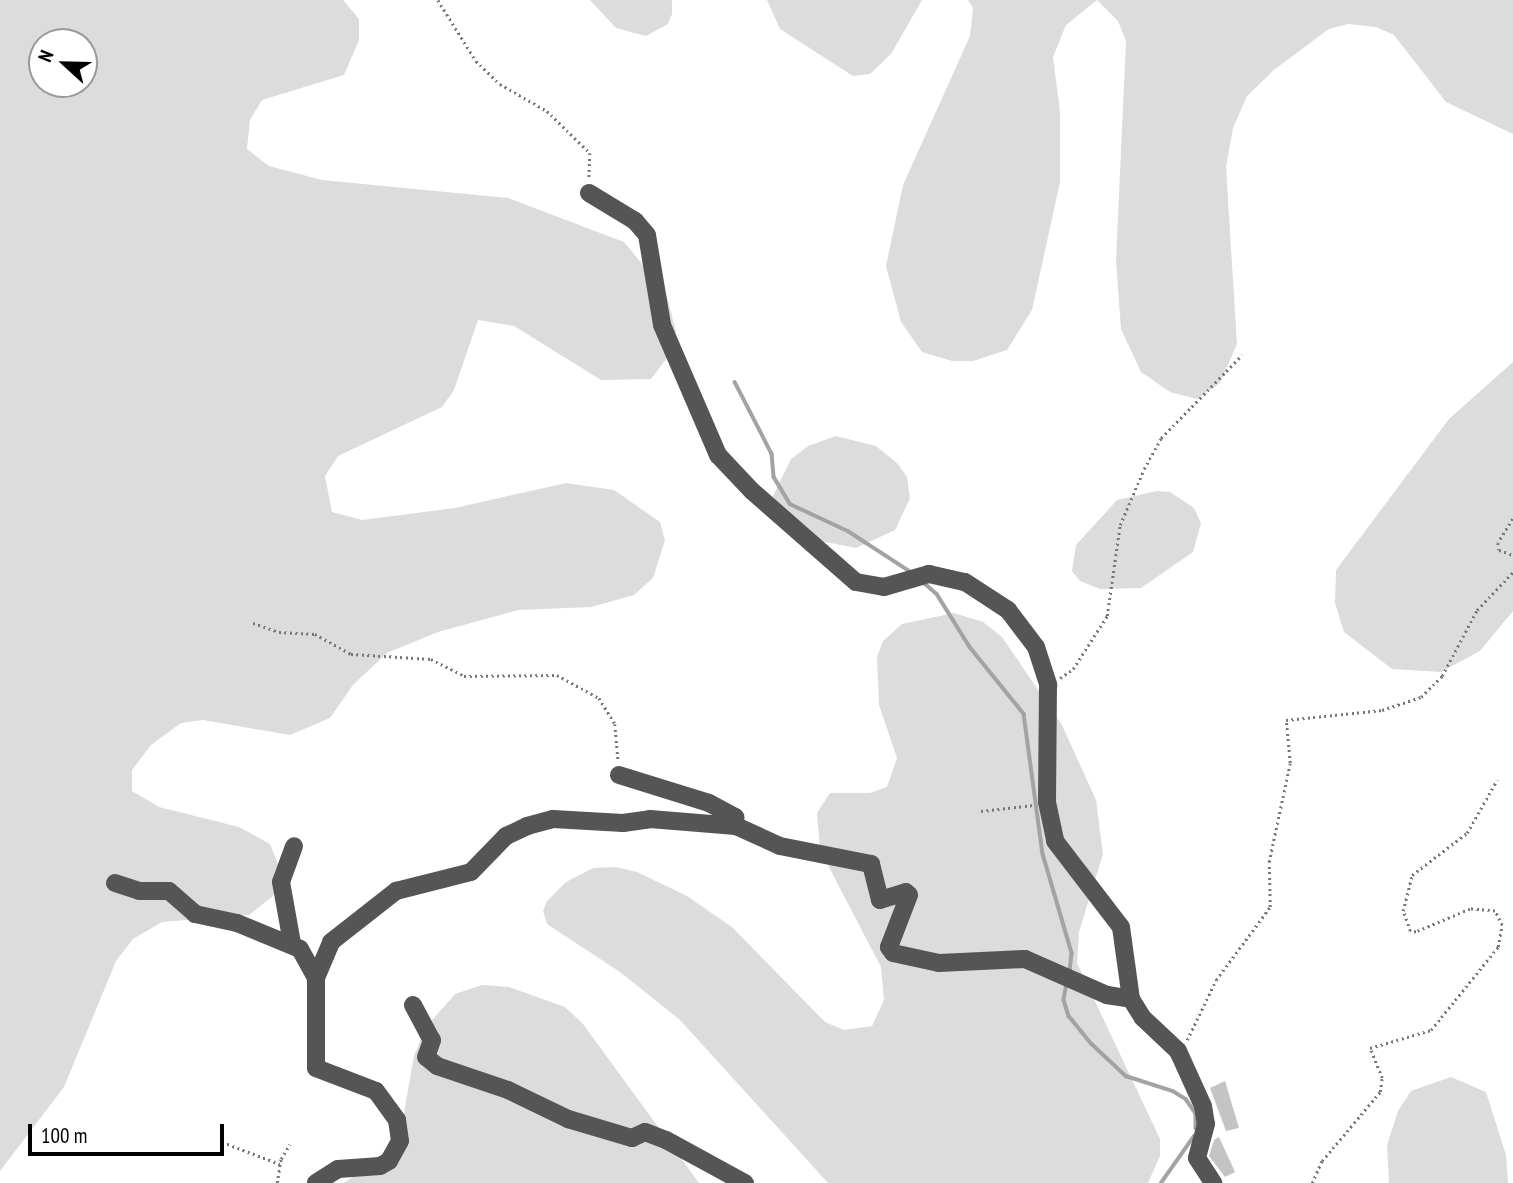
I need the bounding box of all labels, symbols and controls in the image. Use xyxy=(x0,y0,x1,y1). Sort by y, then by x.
north arrow xyxy=(28,28,98,98)
text: N xyxy=(32,47,58,65)
scale bar xyxy=(32,1110,228,1154)
text: 100 m xyxy=(41,1122,87,1149)

